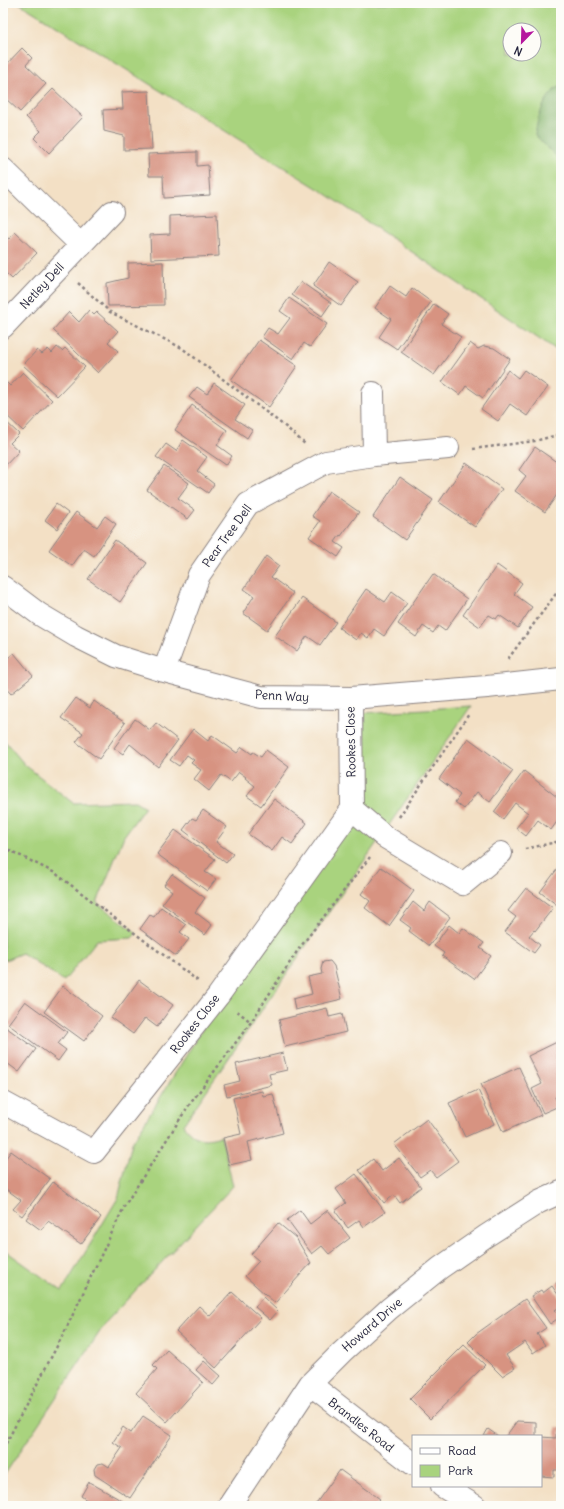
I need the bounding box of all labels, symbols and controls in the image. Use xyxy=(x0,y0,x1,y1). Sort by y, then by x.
north arrow xyxy=(502,22,542,62)
text: N xyxy=(512,43,524,59)
street label: Netley Dell xyxy=(16,259,67,312)
street label: Pear Tree Dell xyxy=(199,501,254,570)
street label: Penn Way xyxy=(255,687,309,704)
street label: Rookes Close xyxy=(342,706,359,778)
street label: Rookes Close xyxy=(167,991,222,1056)
street label: Howard Drive xyxy=(339,1294,405,1355)
street label: Brandles Road xyxy=(326,1394,397,1455)
legend xyxy=(412,1435,542,1487)
text: Road xyxy=(448,1443,476,1458)
text: Park xyxy=(448,1463,473,1478)

